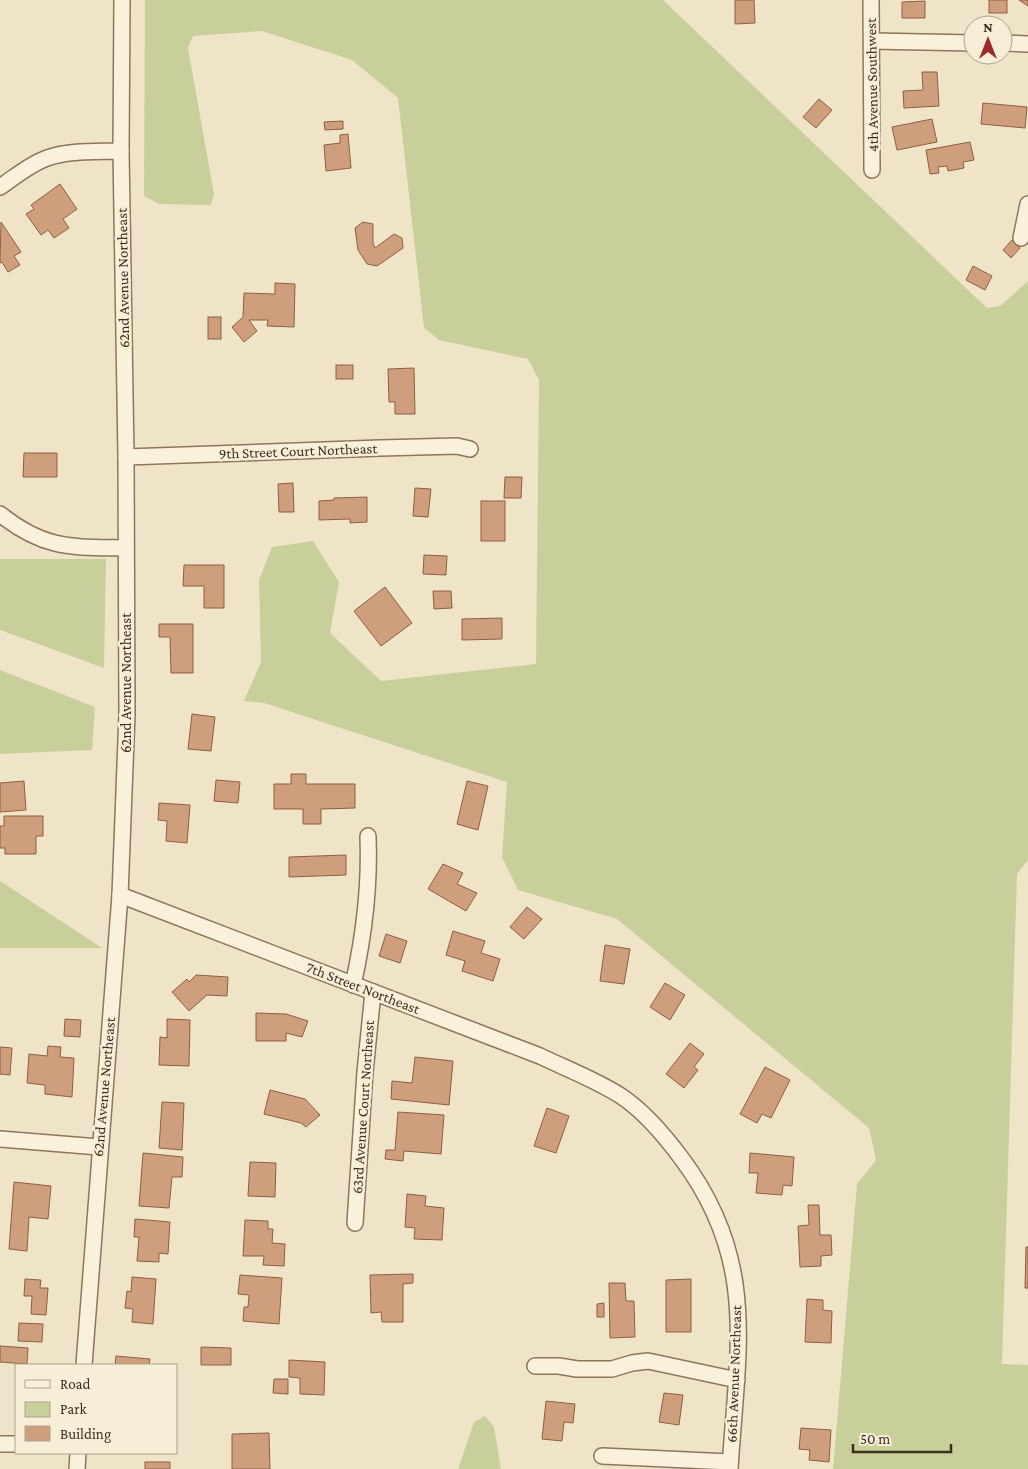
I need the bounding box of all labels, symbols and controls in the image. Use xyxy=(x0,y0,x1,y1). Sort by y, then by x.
north arrow xyxy=(963,15,1013,65)
street label: 4th Avenue Southwest xyxy=(863,17,881,152)
text: N xyxy=(983,19,993,35)
street label: 62nd Avenue Northeast xyxy=(114,207,132,348)
street label: 9th Street Court Northeast xyxy=(218,440,379,462)
street label: 62nd Avenue Northeast xyxy=(118,612,134,753)
street label: 7th Street Northeast xyxy=(304,959,423,1017)
street label: 62nd Avenue Northeast xyxy=(90,1015,118,1158)
street label: 63rd Avenue Court Northeast xyxy=(349,1019,377,1194)
street label: 66th Avenue Northeast xyxy=(724,1304,744,1443)
legend xyxy=(15,1364,178,1454)
text: Road xyxy=(60,1376,91,1392)
text: Park xyxy=(60,1401,87,1417)
scale bar xyxy=(853,1422,950,1454)
text: Building xyxy=(60,1426,111,1443)
text: 50 m xyxy=(860,1431,890,1447)

